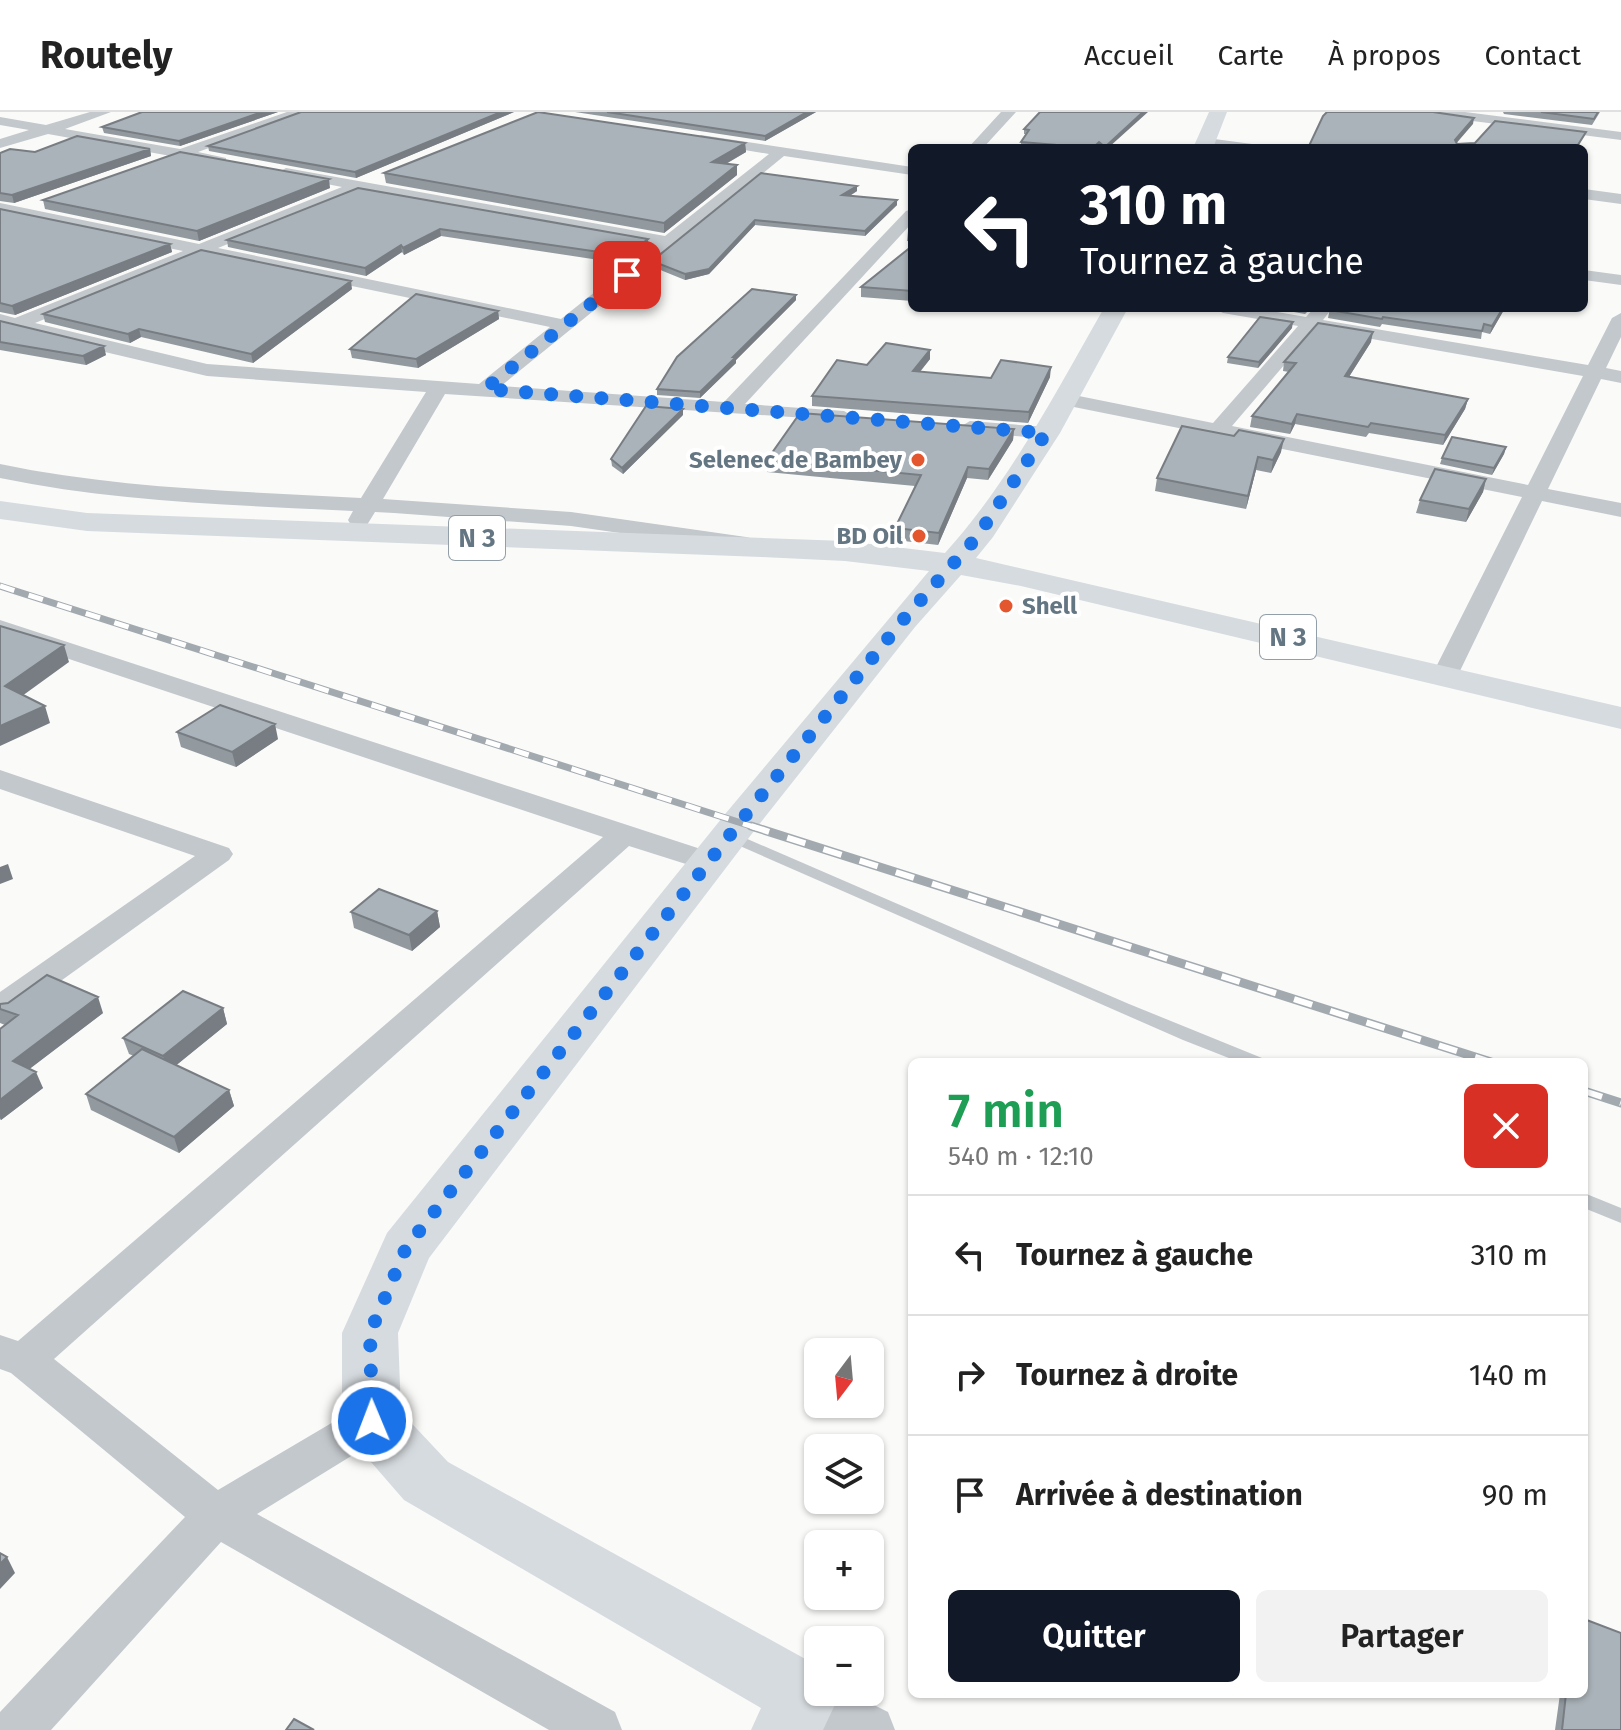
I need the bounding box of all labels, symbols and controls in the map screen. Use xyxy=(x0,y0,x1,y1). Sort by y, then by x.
text: Routely xyxy=(40,32,172,78)
text: Accueil xyxy=(1084,39,1174,72)
text: Carte xyxy=(1218,39,1284,72)
text: À propos xyxy=(1328,39,1440,72)
text: Contact xyxy=(1484,39,1581,72)
text: 310 m xyxy=(1080,172,1227,239)
icon: left xyxy=(948,176,1052,280)
text: Tournez à gauche xyxy=(1080,240,1364,284)
pin xyxy=(593,241,661,309)
icon: arrive xyxy=(605,253,649,297)
place label: Selenec de Bambey xyxy=(689,446,903,474)
marker: Selenec de Bambey xyxy=(909,451,927,469)
road number: N 3 xyxy=(449,516,505,560)
place label: BD Oil xyxy=(836,522,904,550)
marker: BD Oil xyxy=(910,527,928,545)
place label: Shell xyxy=(1022,592,1078,620)
marker: Shell xyxy=(997,597,1015,615)
road number: N 3 xyxy=(1260,615,1316,659)
text: 7 min xyxy=(948,1082,1064,1140)
button: close xyxy=(1464,1084,1548,1168)
text: 540 m · 12:10 xyxy=(948,1141,1094,1172)
icon: left xyxy=(948,1233,992,1277)
text: Tournez à gauche xyxy=(1016,1237,1253,1273)
text: 310 m xyxy=(1470,1237,1548,1273)
north arrow xyxy=(804,1338,884,1418)
map controls xyxy=(804,1338,884,1706)
icon: right xyxy=(948,1353,992,1397)
text: Tournez à droite xyxy=(1016,1357,1238,1393)
text: 140 m xyxy=(1469,1357,1548,1393)
position arrow xyxy=(330,1379,414,1463)
button: layers xyxy=(804,1434,884,1514)
icon: arrive xyxy=(948,1473,992,1517)
text: Arrivée à destination xyxy=(1016,1477,1303,1513)
text: 90 m xyxy=(1482,1477,1548,1513)
button: + xyxy=(804,1530,884,1610)
button: Quitter xyxy=(948,1590,1240,1682)
button: Partager xyxy=(1256,1590,1548,1682)
button: − xyxy=(804,1626,884,1706)

